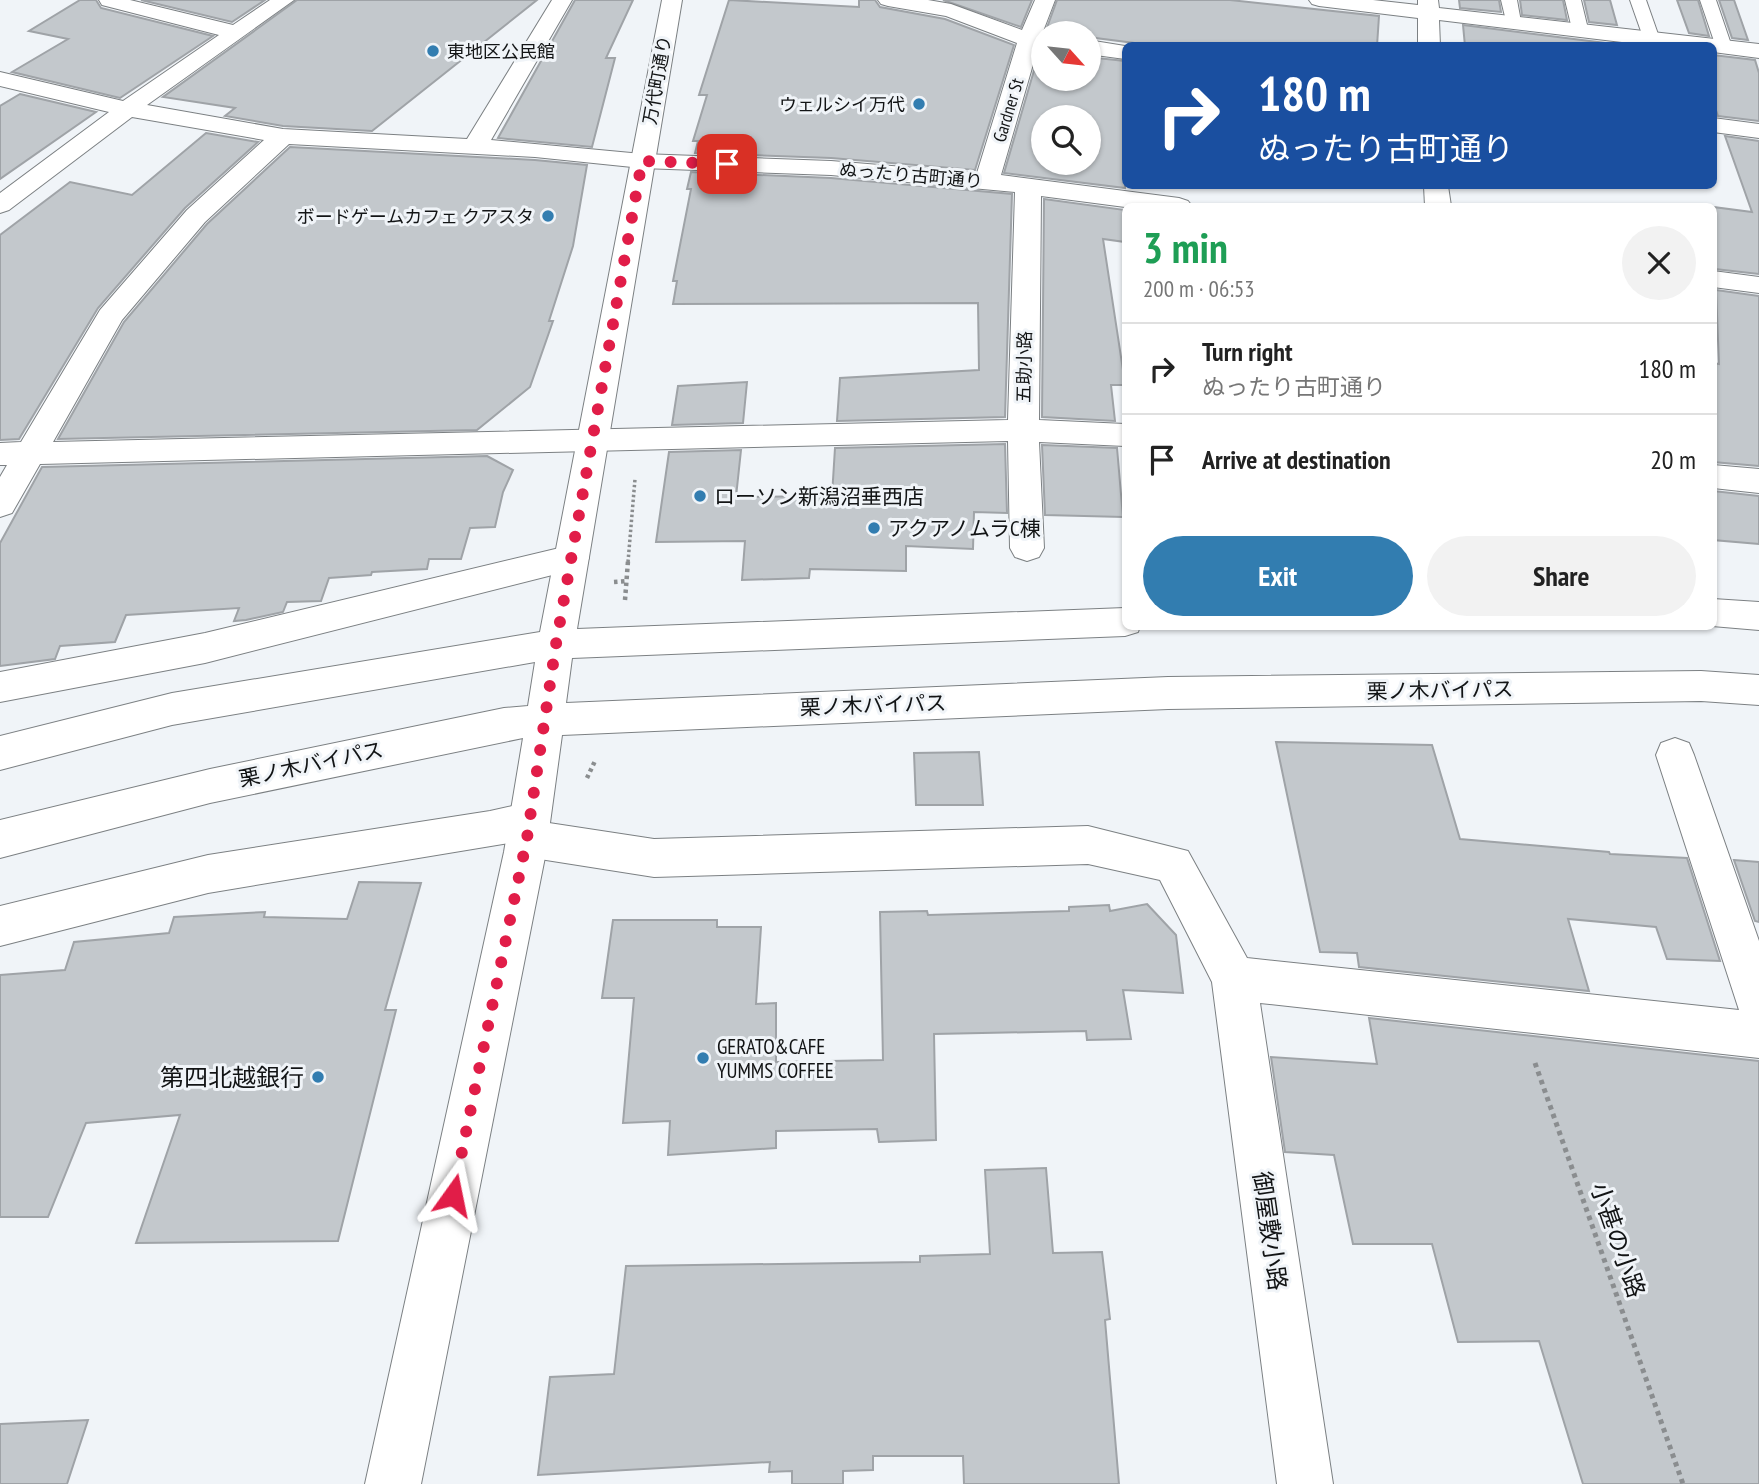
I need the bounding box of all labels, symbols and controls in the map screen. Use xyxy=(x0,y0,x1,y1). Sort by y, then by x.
north arrow xyxy=(1031,21,1101,91)
map controls xyxy=(1031,21,1101,175)
street label: 万代町通り xyxy=(638,34,676,126)
place label: 東地区公民館 xyxy=(447,40,555,63)
marker: 東地区公民館 xyxy=(425,43,441,59)
text: 180 m xyxy=(1258,61,1371,125)
icon: right xyxy=(1143,70,1234,161)
street label: Gardner St xyxy=(987,75,1029,145)
place label: ウェルシイ万代 xyxy=(779,93,905,116)
marker: ウェルシイ万代 xyxy=(911,96,927,112)
button: search xyxy=(1031,105,1101,175)
text: ぬったり古町通り xyxy=(1258,127,1514,169)
pin xyxy=(697,134,757,194)
icon: arrive xyxy=(708,145,746,183)
street label: ぬったり古町通り xyxy=(838,157,984,193)
place label: ボードゲームカフェ クアスタ xyxy=(297,205,534,228)
marker: ボードゲームカフェ クアスタ xyxy=(540,208,556,224)
text: 3 min xyxy=(1143,220,1228,275)
button: close xyxy=(1622,226,1696,300)
text: 200 m · 06:53 xyxy=(1143,274,1255,303)
street label: 五助小路 xyxy=(1012,331,1036,403)
text: Turn right xyxy=(1202,335,1293,368)
icon: right xyxy=(1143,350,1181,388)
text: 180 m xyxy=(1638,352,1696,385)
text: ぬったり古町通り xyxy=(1202,372,1386,401)
icon: arrive xyxy=(1143,441,1181,479)
text: Arrive at destination xyxy=(1202,443,1391,476)
text: 20 m xyxy=(1650,443,1696,476)
place label: ローソン新潟沼垂西店 xyxy=(714,483,924,510)
marker: ローソン新潟沼垂西店 xyxy=(692,488,708,504)
place label: アクアノムラC棟 xyxy=(888,515,1041,542)
marker: アクアノムラC棟 xyxy=(866,520,882,536)
button: Exit xyxy=(1143,536,1413,616)
button: Share xyxy=(1427,536,1696,616)
street label: 栗ノ木バイパス xyxy=(1366,675,1514,705)
street label: 栗ノ木バイパス xyxy=(799,689,947,721)
street label: 栗ノ木バイパス xyxy=(236,736,386,792)
place label: GERATO&CAFE YUMMS COFFEE xyxy=(717,1033,834,1084)
marker: GERATO&CAFE YUMMS COFFEE xyxy=(695,1050,711,1066)
place label: 第四北越銀行 xyxy=(160,1062,304,1093)
marker: 第四北越銀行 xyxy=(310,1069,326,1085)
position arrow xyxy=(416,1158,490,1232)
street label: 御屋敷小路 xyxy=(1246,1169,1294,1293)
street label: 小甚の小路 xyxy=(1584,1178,1652,1302)

